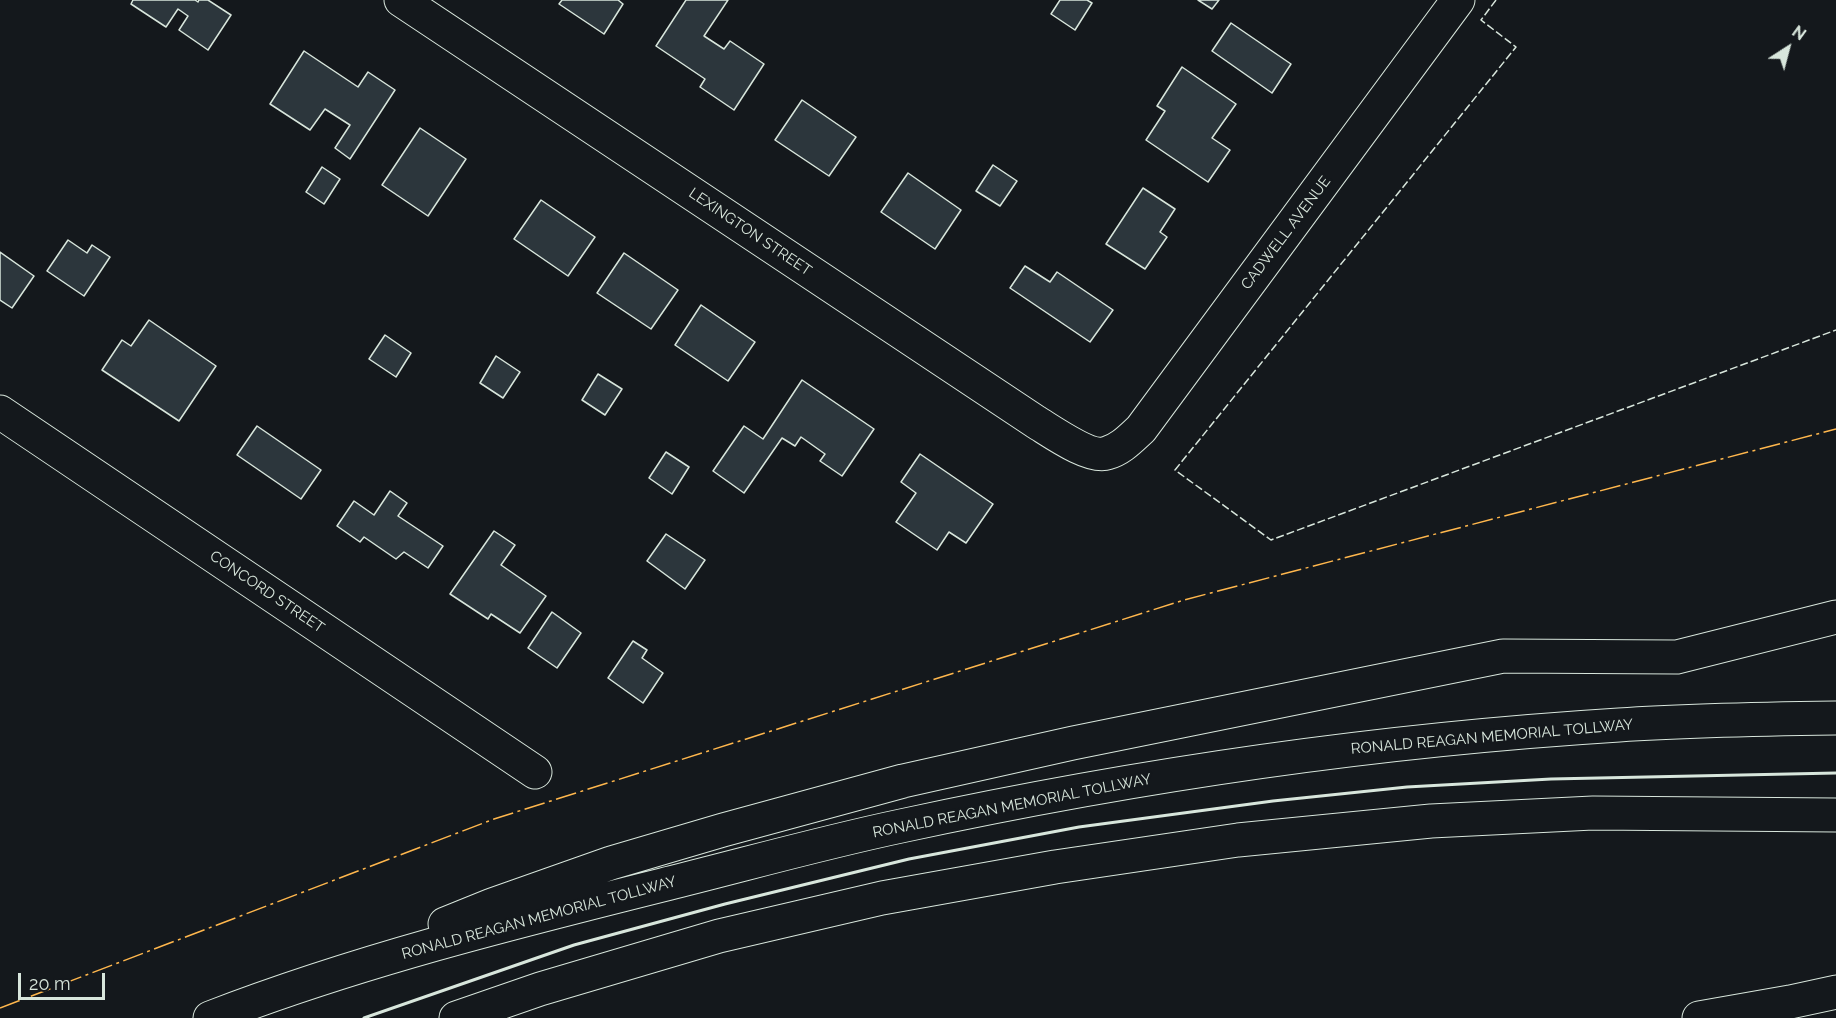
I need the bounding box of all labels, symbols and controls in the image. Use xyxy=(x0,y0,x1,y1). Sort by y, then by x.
north arrow xyxy=(1758,18,1818,78)
text: N xyxy=(1788,22,1809,44)
street label: CADWELL AVENUE xyxy=(1237,173,1335,293)
street label: LEXINGTON STREET xyxy=(685,184,815,280)
street label: CONCORD STREET xyxy=(206,547,328,637)
street label: RONALD REAGAN MEMORIAL TOLLWAY xyxy=(1350,716,1634,758)
street label: RONALD REAGAN MEMORIAL TOLLWAY xyxy=(871,770,1153,842)
street label: RONALD REAGAN MEMORIAL TOLLWAY xyxy=(400,873,678,963)
scale bar xyxy=(21,961,108,999)
text: 20 m xyxy=(29,973,71,994)

